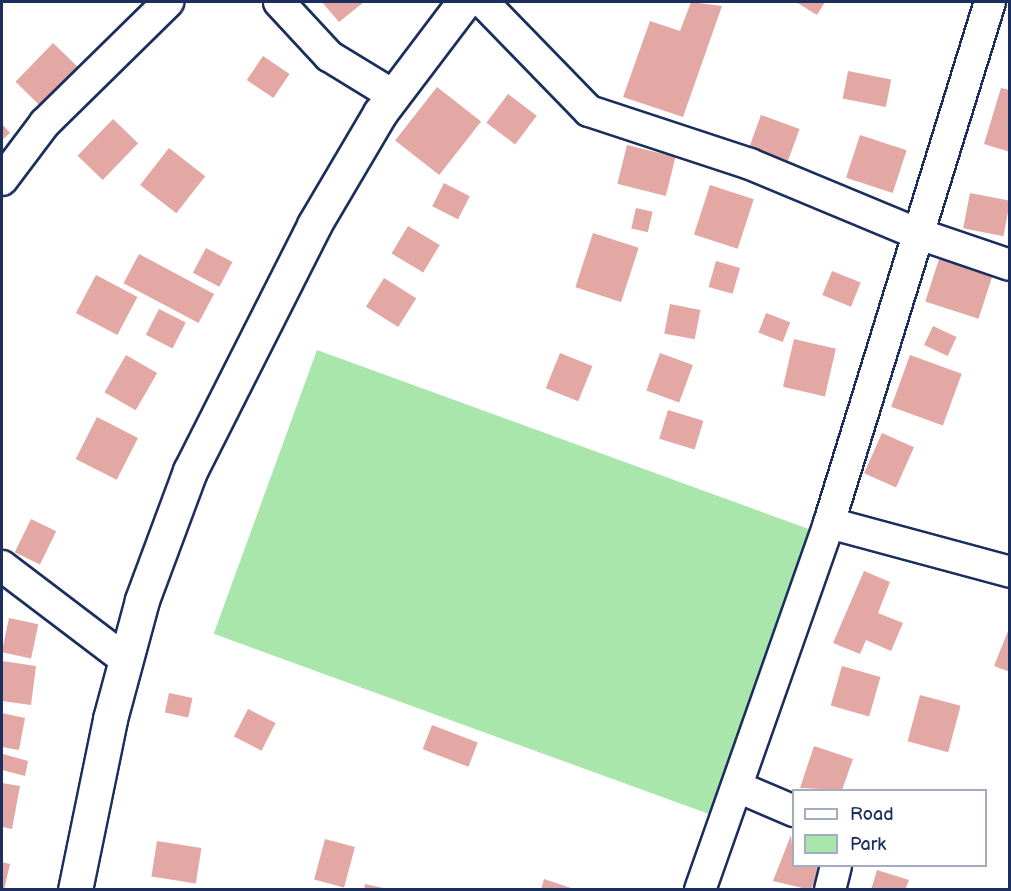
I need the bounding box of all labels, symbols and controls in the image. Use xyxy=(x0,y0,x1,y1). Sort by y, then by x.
legend xyxy=(792,789,987,867)
text: Road xyxy=(850,804,894,825)
text: Park xyxy=(850,834,886,855)

